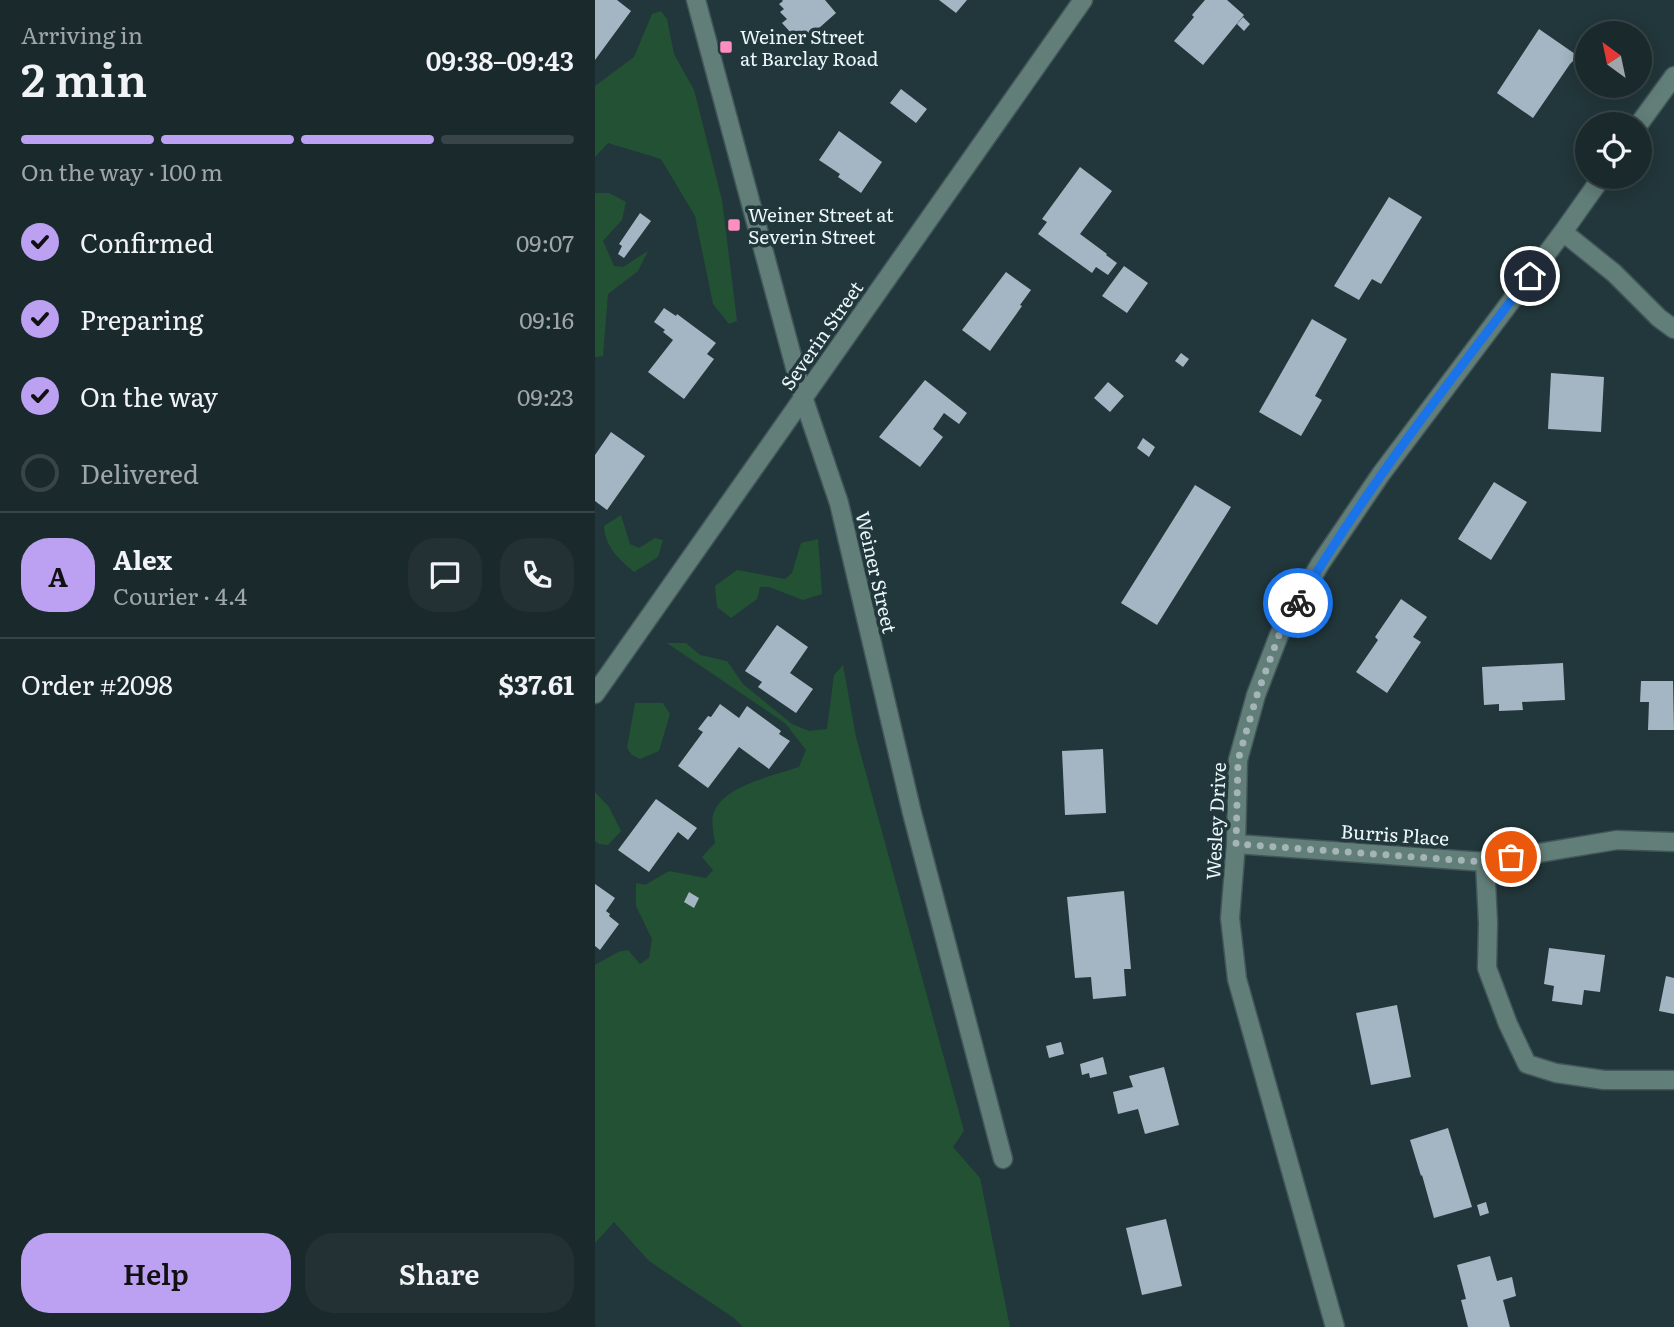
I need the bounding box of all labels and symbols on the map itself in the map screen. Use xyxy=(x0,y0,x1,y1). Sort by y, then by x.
north arrow xyxy=(1575,21,1652,98)
place label: Weiner Street at Barclay Road xyxy=(740,22,879,72)
marker: Weiner Street at Barclay Road xyxy=(718,39,734,55)
place label: Weiner Street at Severin Street xyxy=(748,200,894,250)
marker: Weiner Street at Severin Street xyxy=(726,217,742,233)
pin xyxy=(1500,246,1560,306)
street label: Severin Street xyxy=(773,275,869,395)
street label: Weiner Street xyxy=(849,508,905,636)
courier xyxy=(1263,568,1333,638)
street label: Wesley Drive xyxy=(1198,761,1232,880)
street label: Burris Place xyxy=(1340,816,1450,852)
pin xyxy=(1481,827,1541,887)

